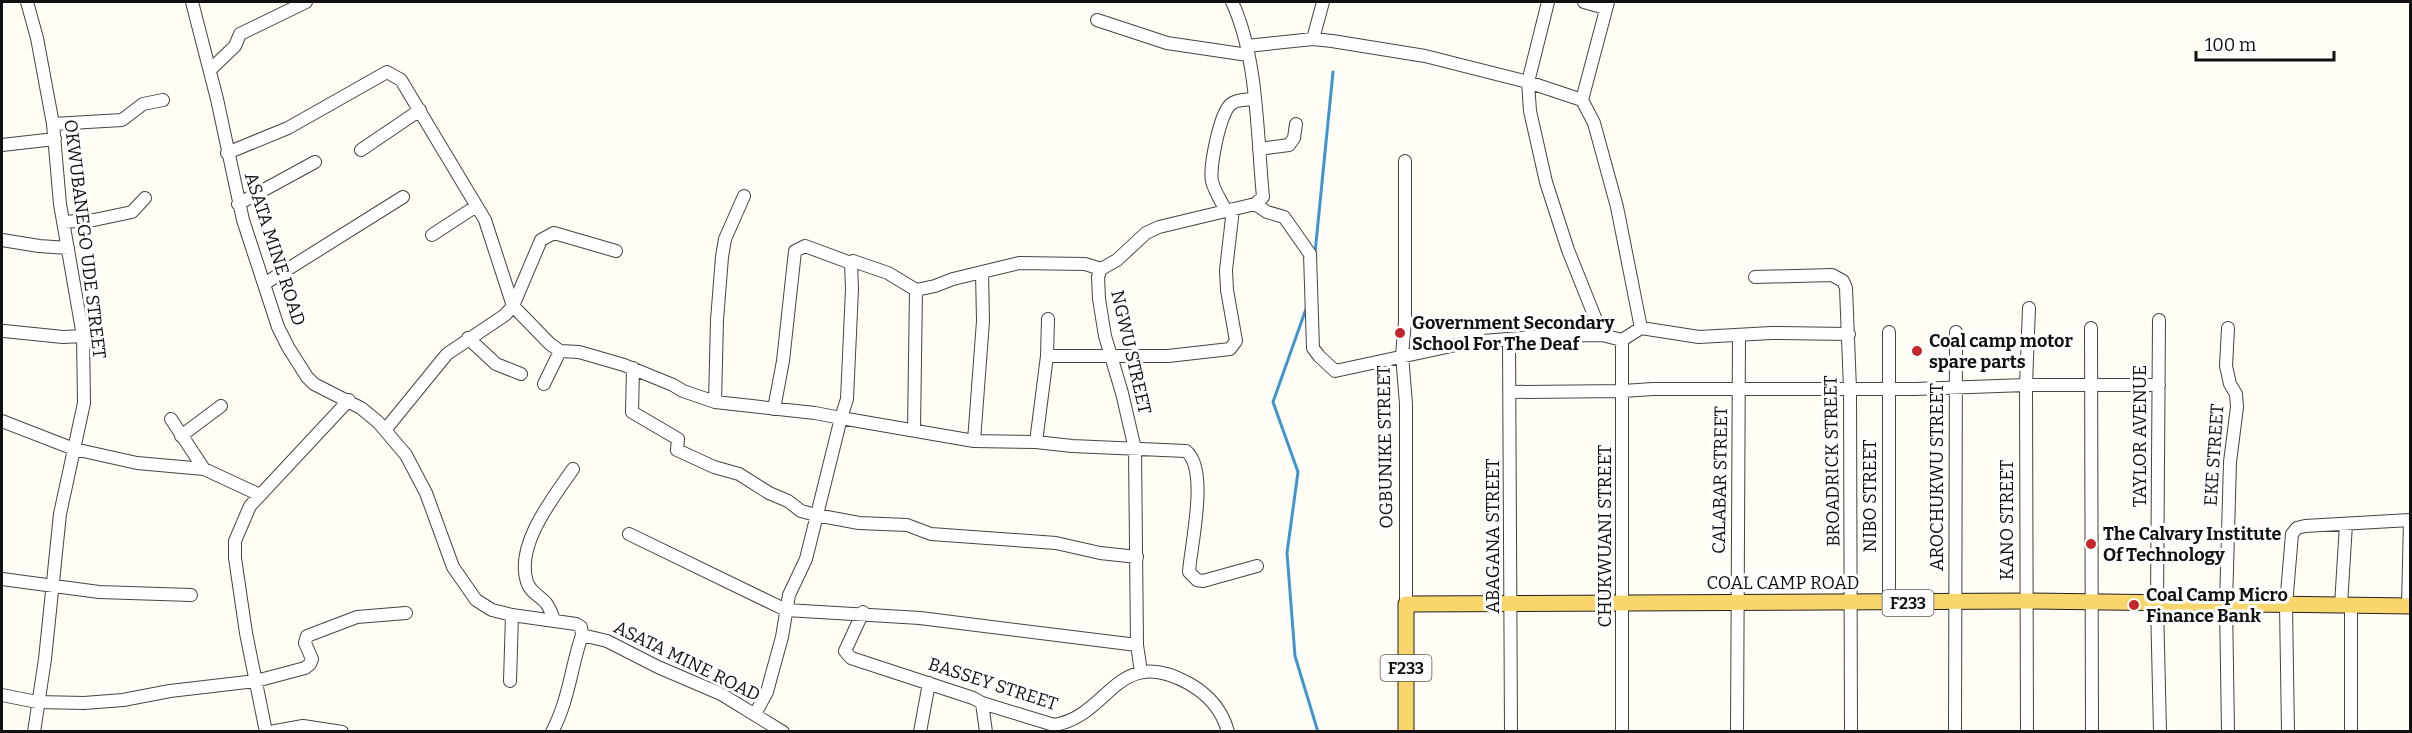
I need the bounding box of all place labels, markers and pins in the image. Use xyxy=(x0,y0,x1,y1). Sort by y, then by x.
place label: Government Secondary School For The Deaf xyxy=(1412,312,1616,355)
marker: Government Secondary School For The Deaf xyxy=(1393,326,1407,340)
place label: Coal camp motor spare parts xyxy=(1929,330,2073,373)
marker: Coal camp motor spare parts xyxy=(1910,344,1924,358)
place label: The Calvary Institute Of Technology xyxy=(2103,523,2281,566)
marker: The Calvary Institute Of Technology xyxy=(2084,537,2098,551)
place label: Coal Camp Micro Finance Bank xyxy=(2146,584,2288,627)
marker: Coal Camp Micro Finance Bank xyxy=(2127,598,2141,612)

